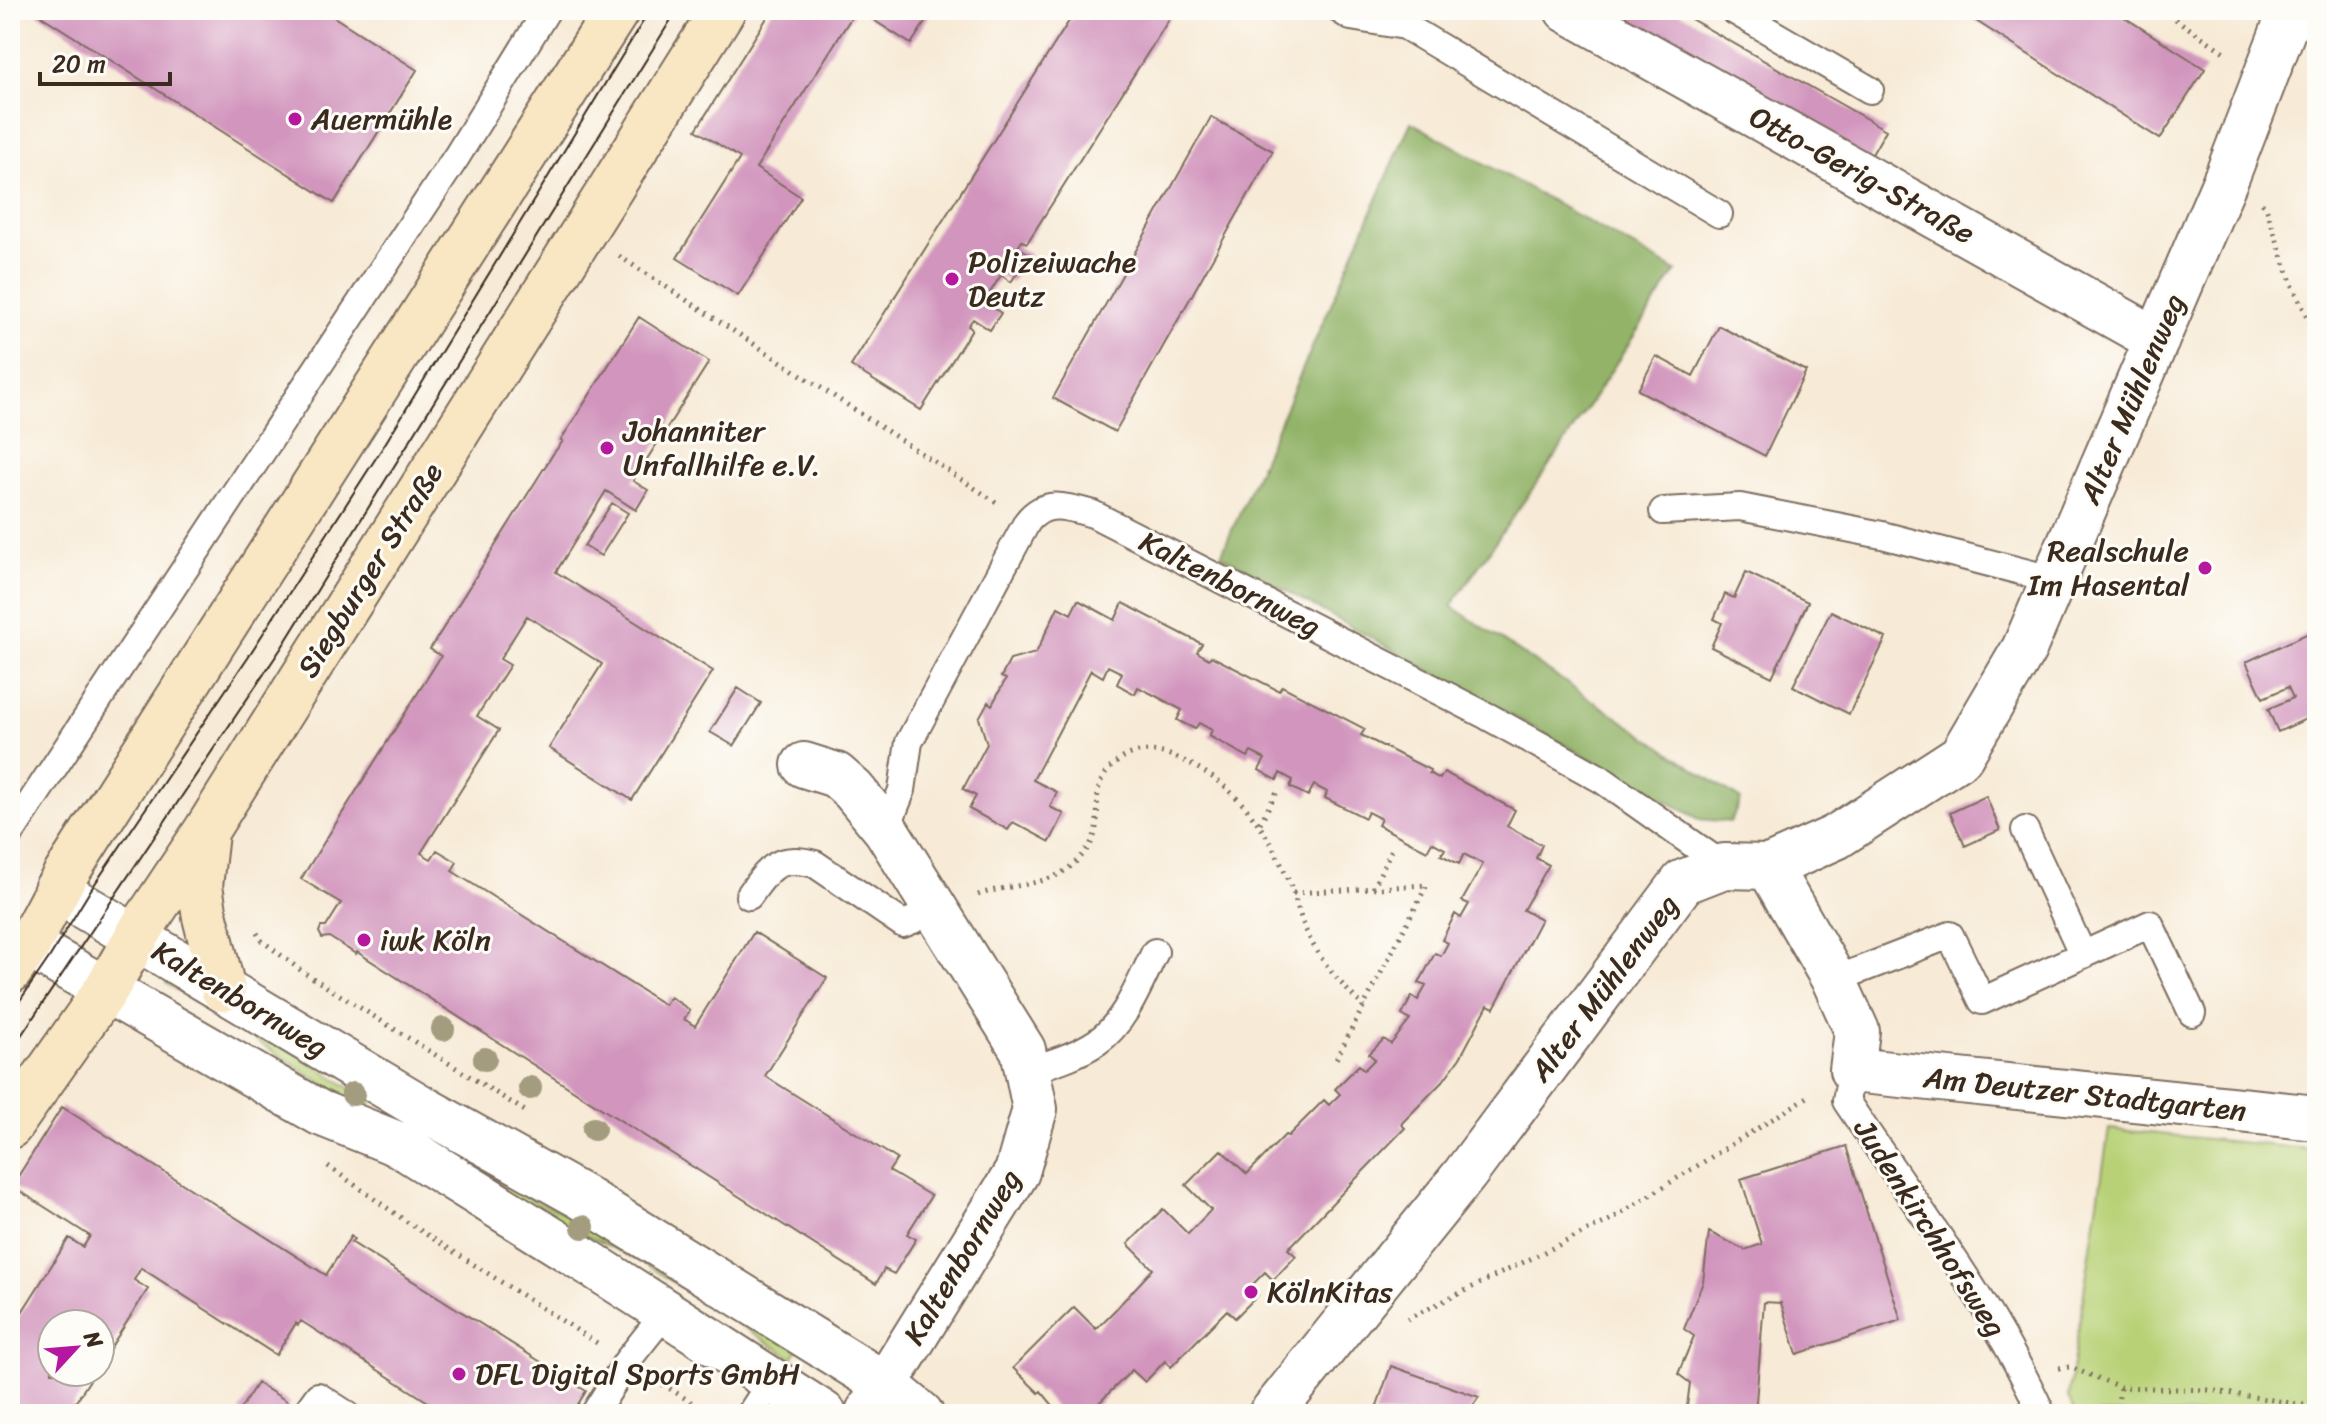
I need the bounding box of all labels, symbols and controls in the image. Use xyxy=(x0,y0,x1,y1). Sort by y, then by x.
scale bar xyxy=(40,36,170,86)
text: 20 m xyxy=(52,43,106,85)
street label: Otto-Gerig-Straße xyxy=(1739,90,1985,260)
place label: Auermühle xyxy=(310,92,452,146)
marker: Auermühle xyxy=(286,110,304,128)
place label: Polizeiwache Deutz xyxy=(968,235,1136,323)
marker: Polizeiwache Deutz xyxy=(943,270,961,288)
street label: Alter Mühlenweg xyxy=(2063,285,2201,514)
place label: Johanniter Unfallhilfe e.V. xyxy=(622,404,821,492)
marker: Johanniter Unfallhilfe e.V. xyxy=(598,439,616,457)
street label: Siegburger Straße xyxy=(282,451,458,689)
street label: Kaltenbornweg xyxy=(1130,515,1330,653)
place label: Realschule Im Hasental xyxy=(2027,524,2190,612)
marker: Realschule Im Hasental xyxy=(2196,559,2214,577)
street label: Alter Mühlenweg xyxy=(1514,882,1693,1095)
place label: iwk Köln xyxy=(380,913,491,967)
street label: Kaltenbornweg xyxy=(141,925,339,1073)
marker: iwk Köln xyxy=(355,931,373,949)
street label: Am Deutzer Stadtgarten xyxy=(1920,1050,2249,1138)
street label: Judenkirchhofsweg xyxy=(1838,1107,2021,1349)
street label: Kaltenbornweg xyxy=(888,1158,1036,1356)
place label: KölnKitas xyxy=(1267,1265,1393,1319)
marker: KölnKitas xyxy=(1242,1283,1260,1301)
north arrow xyxy=(36,1308,116,1388)
text: N xyxy=(72,1323,115,1356)
place label: DFL Digital Sports GmbH xyxy=(475,1347,800,1401)
marker: DFL Digital Sports GmbH xyxy=(450,1365,468,1383)

